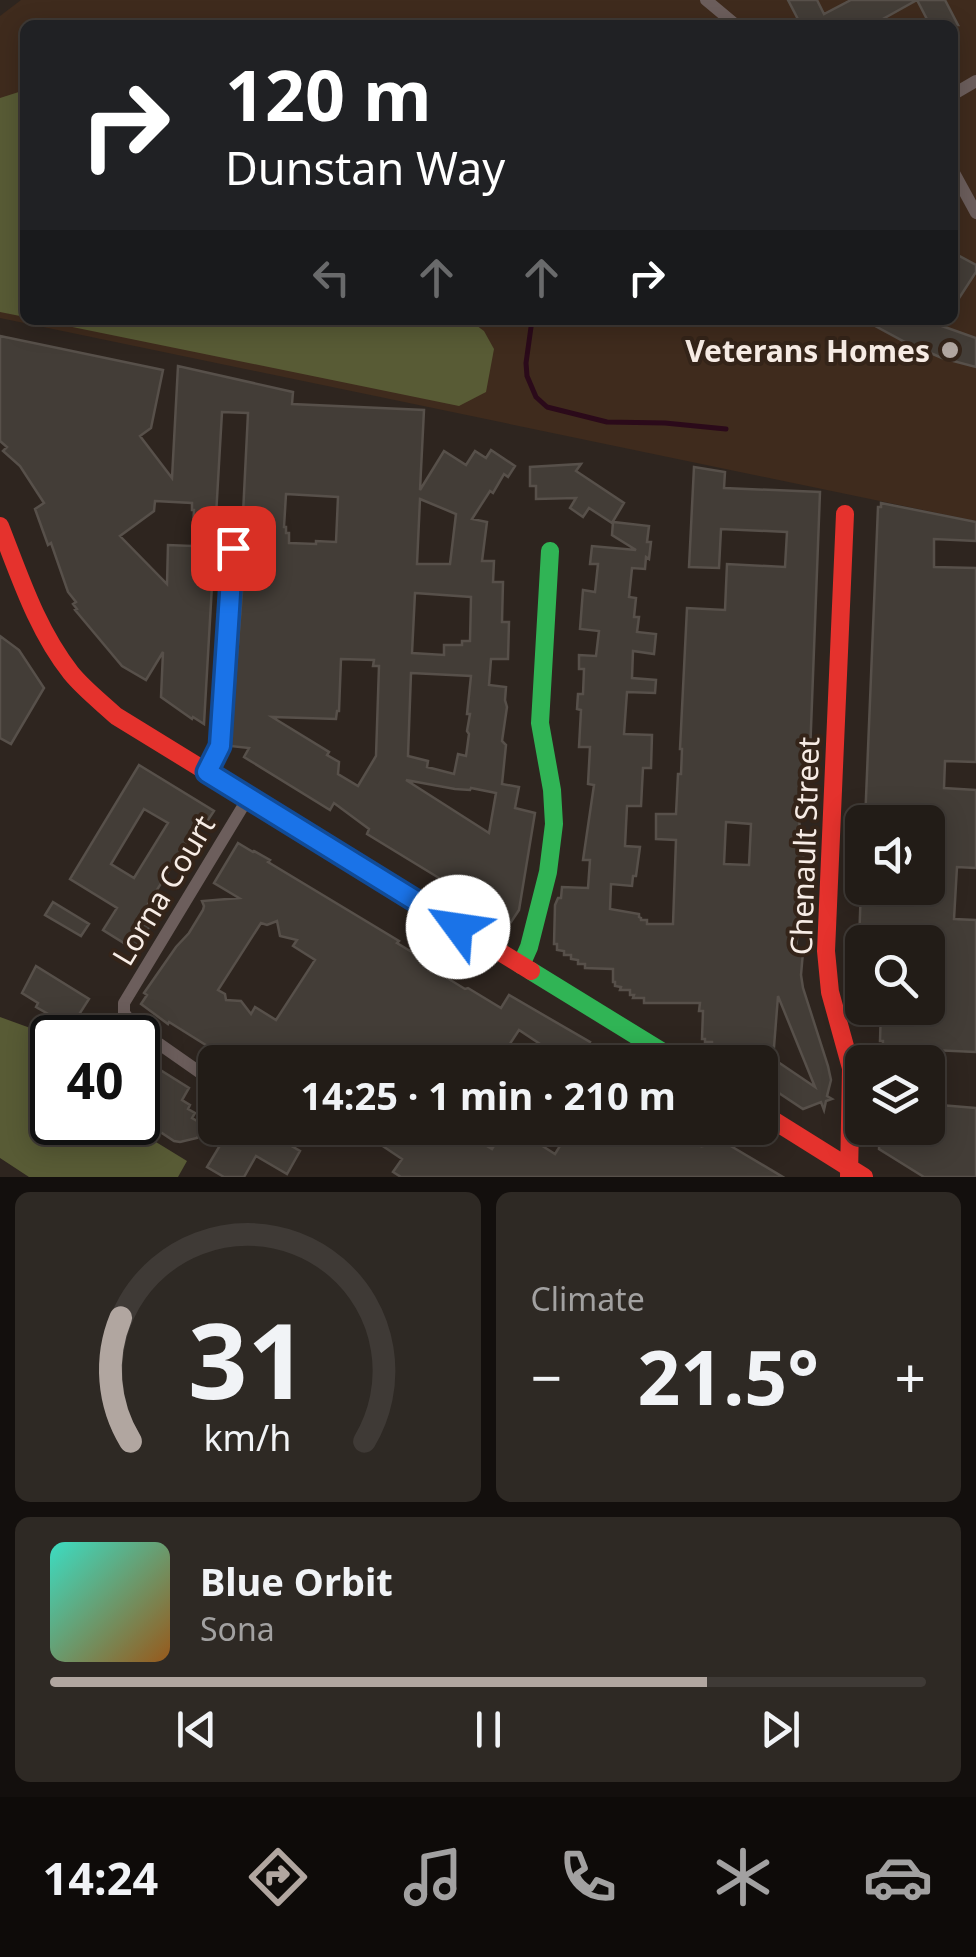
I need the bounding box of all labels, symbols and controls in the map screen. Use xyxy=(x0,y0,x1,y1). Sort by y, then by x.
text: 120 m xyxy=(225,46,432,142)
icon: right xyxy=(60,60,190,190)
text: Dunstan Way xyxy=(225,137,505,198)
icon: left xyxy=(304,250,359,305)
icon: ahead xyxy=(409,250,464,305)
icon: ahead xyxy=(514,250,569,305)
icon: right xyxy=(619,250,674,305)
place label: Veterans Homes xyxy=(685,330,930,371)
marker: Veterans Homes xyxy=(939,339,961,361)
pin xyxy=(191,506,276,591)
icon: arrive xyxy=(206,521,261,576)
street label: Chenault Street xyxy=(780,736,828,956)
map controls xyxy=(845,805,945,1145)
button: sound xyxy=(845,805,945,905)
street label: Lorna Court xyxy=(102,807,224,973)
position arrow xyxy=(406,875,510,979)
button: search xyxy=(845,925,945,1025)
speed limit sign: 40 xyxy=(30,1015,160,1145)
button: layers xyxy=(845,1045,945,1145)
text: 14:25 · 1 min · 210 m xyxy=(300,1069,676,1121)
text: Climate xyxy=(531,1277,645,1320)
text: 31 xyxy=(188,1288,307,1429)
text: 21.5° xyxy=(637,1325,819,1427)
text: − xyxy=(531,1339,562,1414)
text: + xyxy=(895,1339,926,1414)
text: km/h xyxy=(204,1413,292,1461)
text: Blue Orbit xyxy=(200,1555,393,1607)
text: Sona xyxy=(200,1607,275,1650)
icon: previous xyxy=(169,1702,224,1757)
icon: pause xyxy=(461,1702,516,1757)
icon: next xyxy=(753,1702,808,1757)
icon: directions xyxy=(243,1842,313,1912)
icon: music xyxy=(398,1842,468,1912)
icon: phone xyxy=(553,1842,623,1912)
icon: climate xyxy=(708,1842,778,1912)
icon: car xyxy=(863,1842,933,1912)
text: 14:24 xyxy=(43,1847,158,1908)

